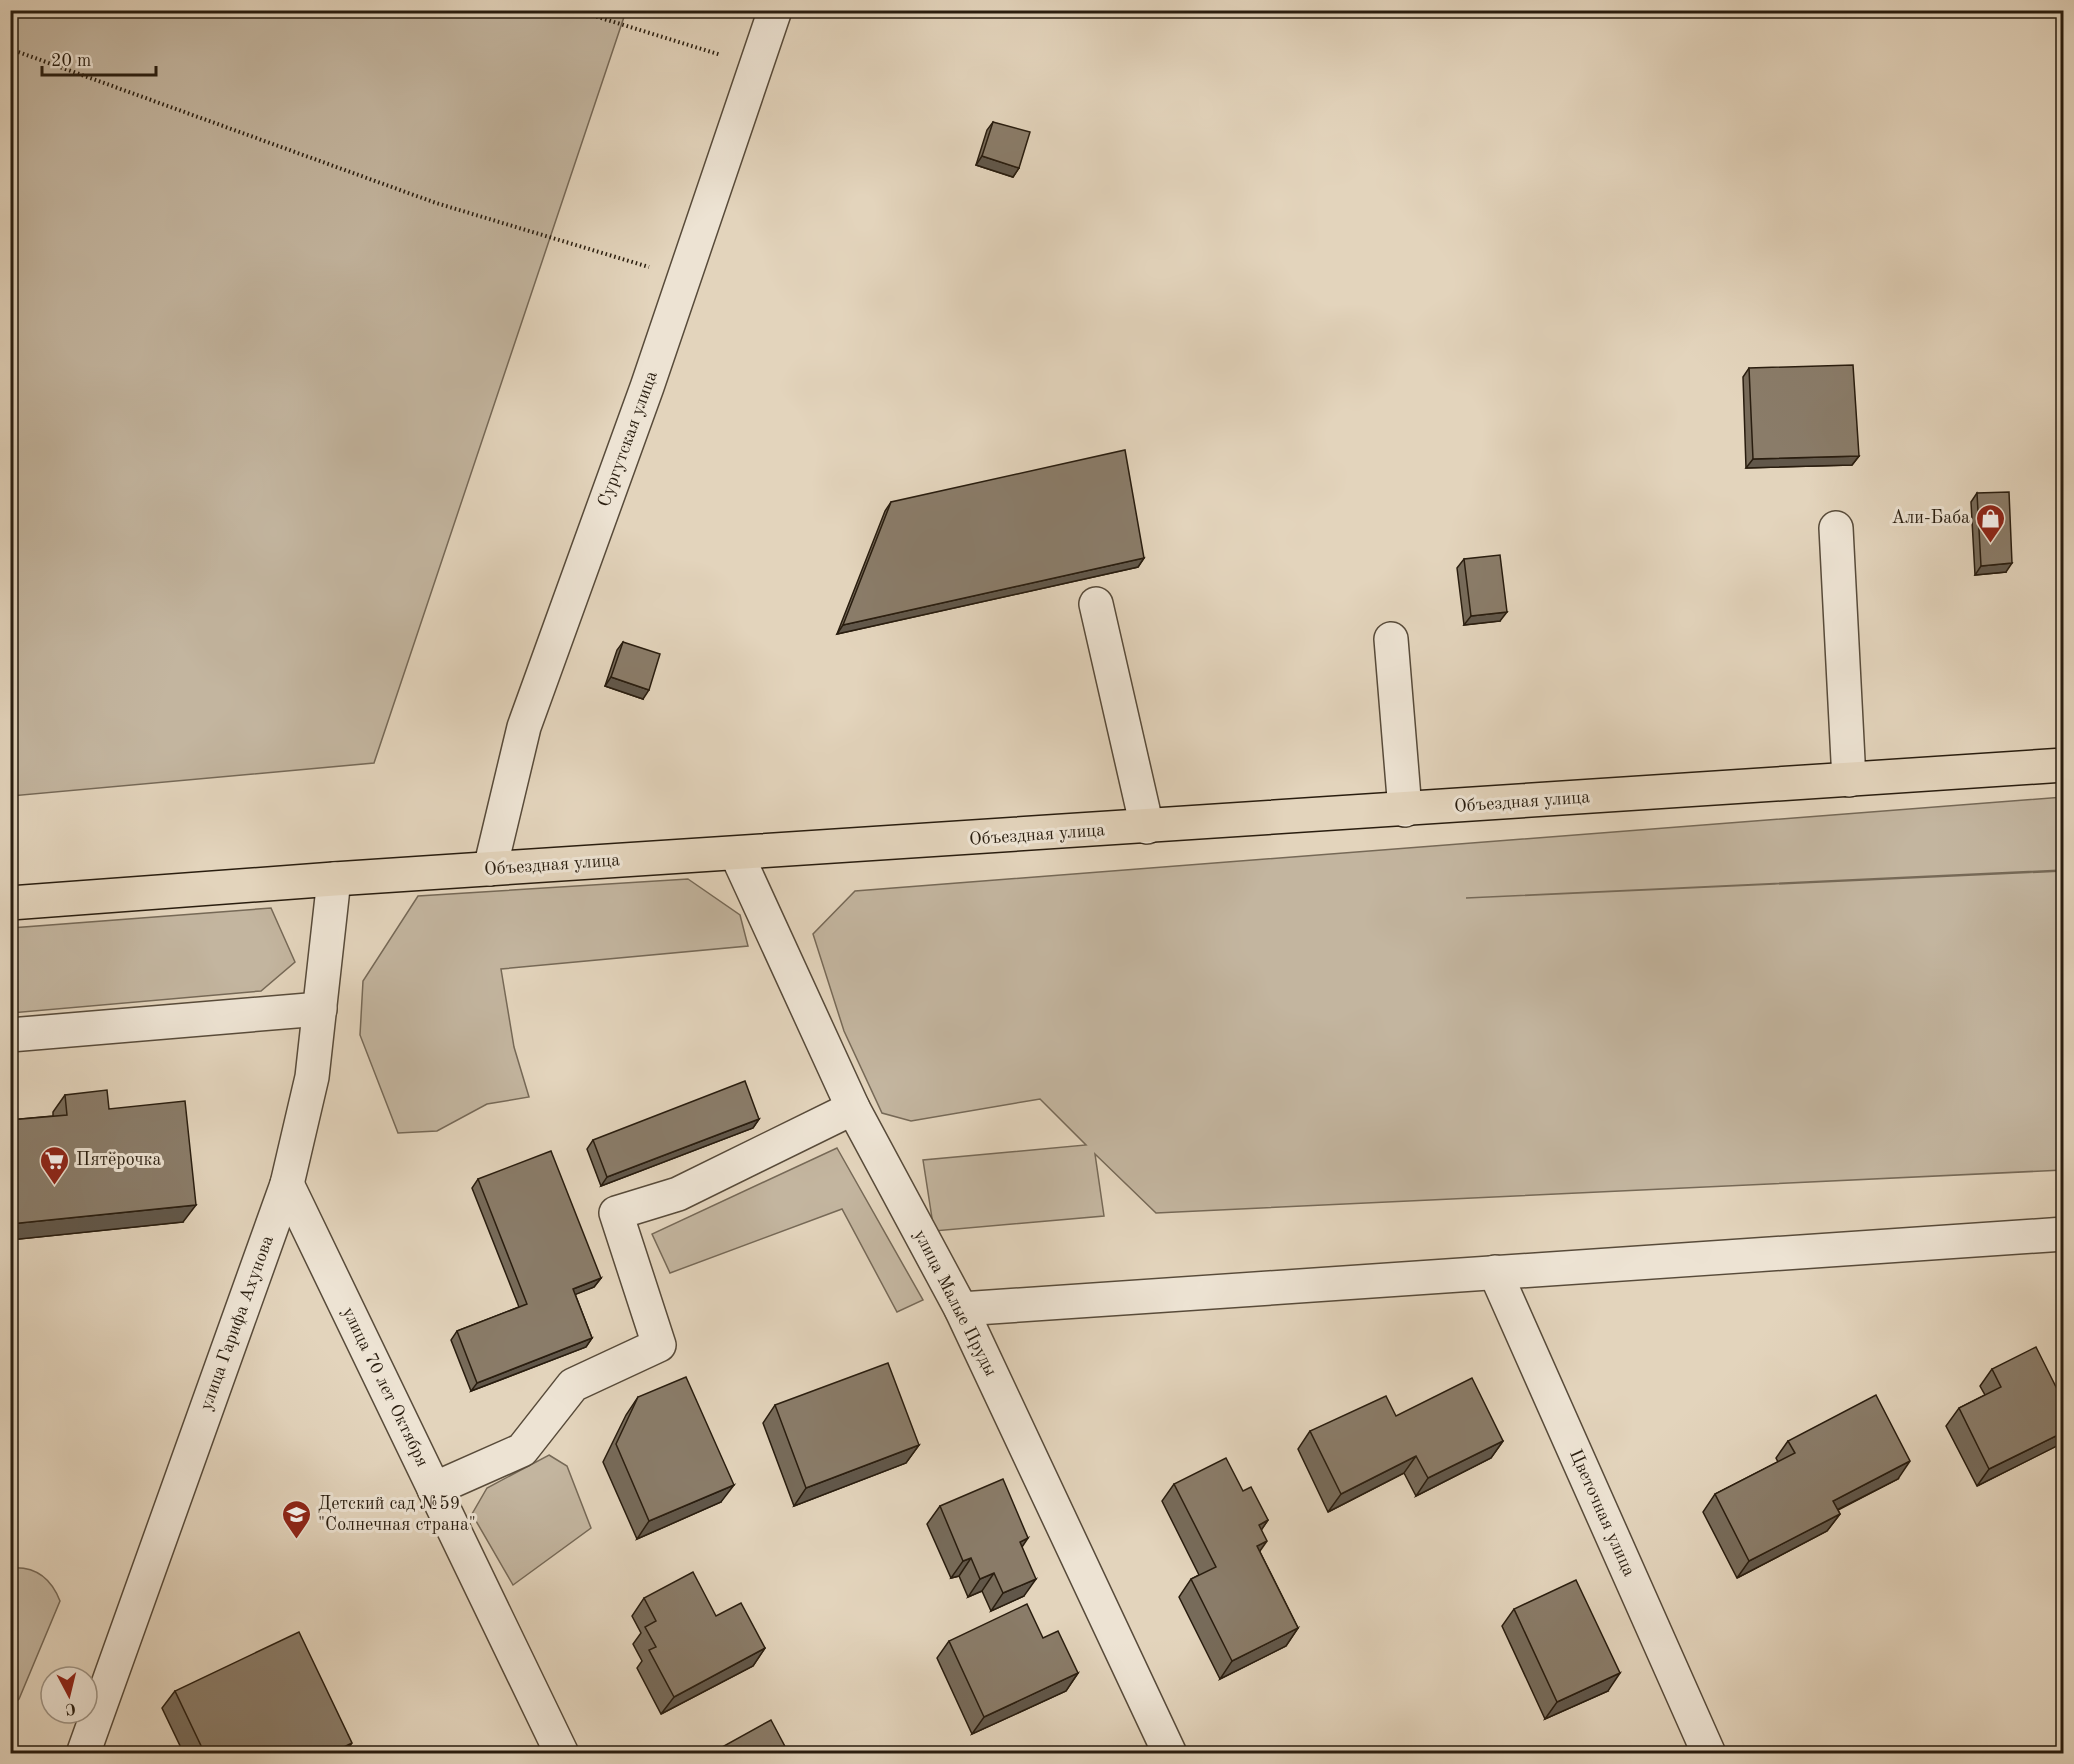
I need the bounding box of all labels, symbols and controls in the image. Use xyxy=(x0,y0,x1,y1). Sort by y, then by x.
scale bar xyxy=(42,39,156,77)
text: 20 m xyxy=(51,52,91,70)
street label: Сургутская улица xyxy=(595,369,661,509)
shop icon: Али-Баба xyxy=(1975,502,2007,544)
place label: Али-Баба xyxy=(1891,509,1970,527)
street label: Объездная улица xyxy=(1453,788,1591,816)
street label: Объездная улица xyxy=(968,821,1106,849)
street label: Объездная улица xyxy=(483,851,621,879)
supermarket icon: Пятёрочка xyxy=(39,1144,71,1186)
place label: Пятёрочка xyxy=(76,1151,162,1169)
street label: улица Малые Пруды xyxy=(910,1227,1000,1379)
street label: улица Гарифа Ахунова xyxy=(197,1233,278,1413)
street label: улица 70 лет Октября xyxy=(339,1304,431,1470)
street label: Цветочная улица xyxy=(1566,1447,1638,1579)
place label: Детский сад №59 "Солнечная страна" xyxy=(318,1495,476,1534)
school or university icon: Детский сад №59 "Солнечная страна" xyxy=(281,1498,313,1540)
north arrow xyxy=(39,1665,99,1725)
text: С xyxy=(64,1699,77,1716)

